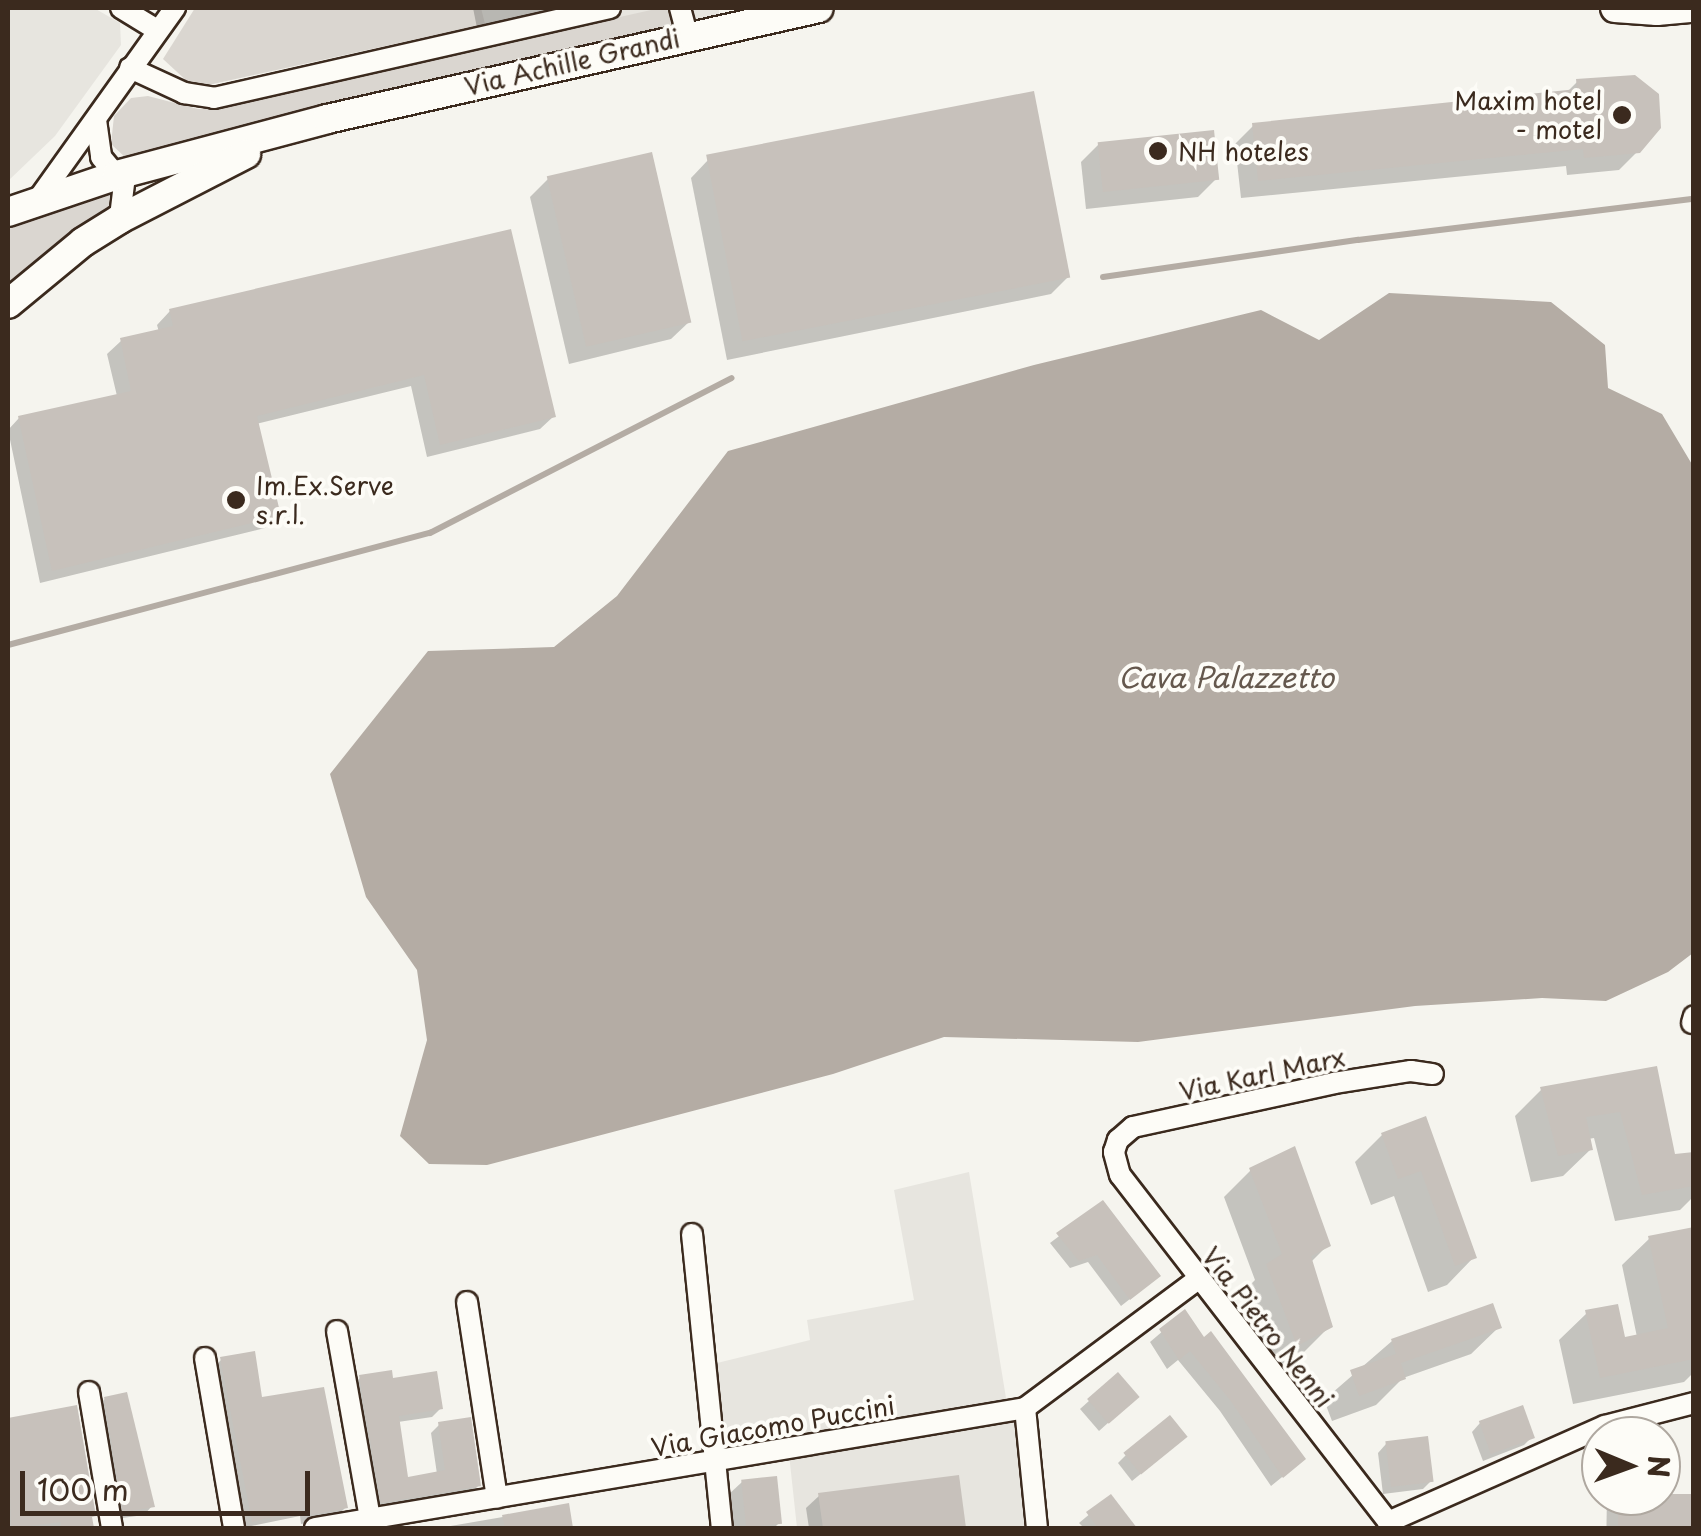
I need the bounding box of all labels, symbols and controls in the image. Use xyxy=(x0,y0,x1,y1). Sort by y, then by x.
street label: Via Achille Grandi xyxy=(462,23,682,101)
place label: Maxim hotel - motel xyxy=(1454,86,1602,145)
marker: Maxim hotel - motel xyxy=(1611,104,1633,126)
place label: NH hoteles xyxy=(1178,136,1309,166)
marker: NH hoteles xyxy=(1147,140,1169,162)
place label: Im.Ex.Serve s.r.l. xyxy=(256,471,394,530)
marker: Im.Ex.Serve s.r.l. xyxy=(225,489,247,511)
water label: Cava Palazzetto xyxy=(1116,660,1336,694)
street label: Via Karl Marx xyxy=(1177,1042,1347,1106)
street label: Via Pietro Nenni xyxy=(1196,1241,1340,1413)
street label: Via Giacomo Puccini xyxy=(649,1390,897,1462)
north arrow xyxy=(1581,1416,1681,1516)
scale bar xyxy=(25,1451,315,1513)
text: N xyxy=(1638,1455,1681,1478)
text: 100 m xyxy=(37,1466,129,1511)

